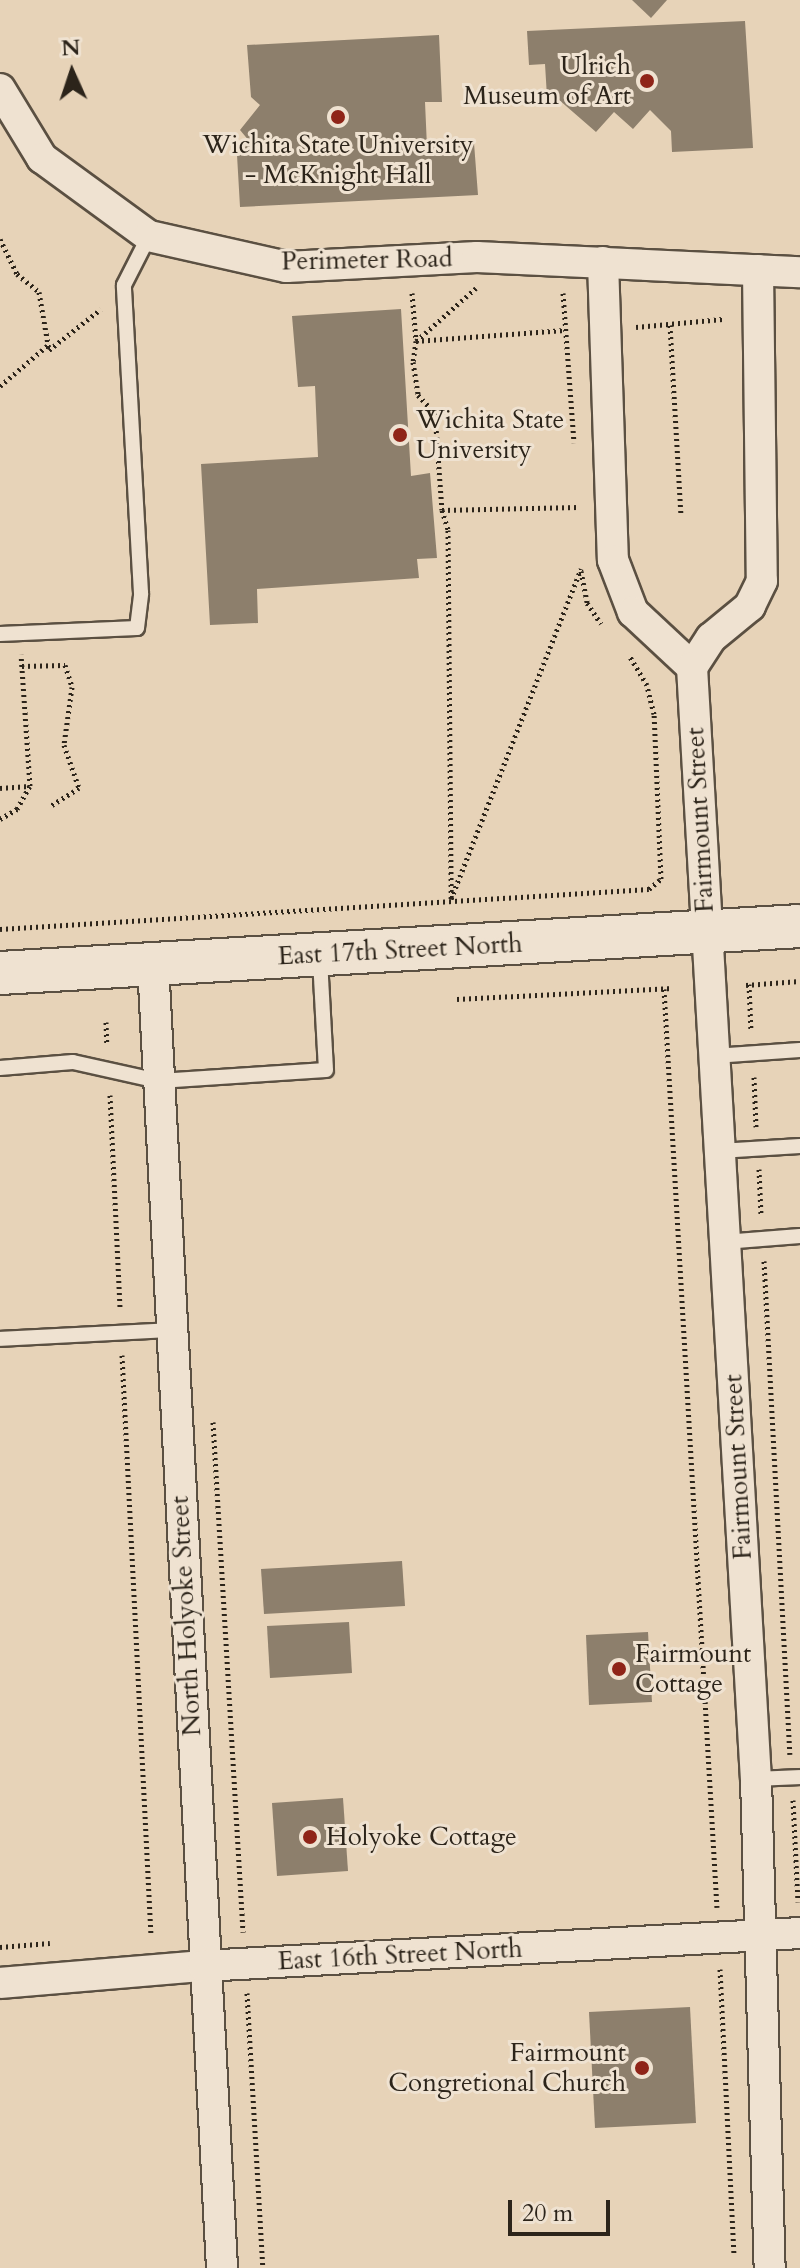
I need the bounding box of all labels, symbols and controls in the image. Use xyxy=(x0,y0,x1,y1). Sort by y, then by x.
north arrow xyxy=(32,32,112,112)
text: N xyxy=(60,33,81,64)
place label: Ulrich Museum of Art xyxy=(463,50,631,112)
marker: Ulrich Museum of Art xyxy=(638,72,656,90)
marker: Wichita State University - McKnight Hall xyxy=(329,108,347,126)
place label: Wichita State University - McKnight Hall xyxy=(202,129,474,190)
street label: Perimeter Road xyxy=(281,243,453,277)
place label: Wichita State University xyxy=(416,404,564,466)
marker: Wichita State University xyxy=(391,426,409,444)
street label: Fairmount Street xyxy=(680,726,720,914)
street label: East 17th Street North xyxy=(277,928,523,972)
street label: Fairmount Street xyxy=(718,1373,758,1561)
street label: North Holyoke Street xyxy=(164,1495,208,1737)
place label: Fairmount Cottage xyxy=(635,1638,751,1700)
marker: Fairmount Cottage xyxy=(610,1660,628,1678)
place label: Holyoke Cottage xyxy=(326,1821,517,1853)
marker: Holyoke Cottage xyxy=(301,1828,319,1846)
street label: East 16th Street North xyxy=(277,1933,523,1977)
place label: Fairmount Congretional Church xyxy=(388,2037,626,2098)
marker: Fairmount Congretional Church xyxy=(633,2059,651,2077)
scale bar xyxy=(512,2184,614,2234)
text: 20 m xyxy=(522,2197,573,2230)

